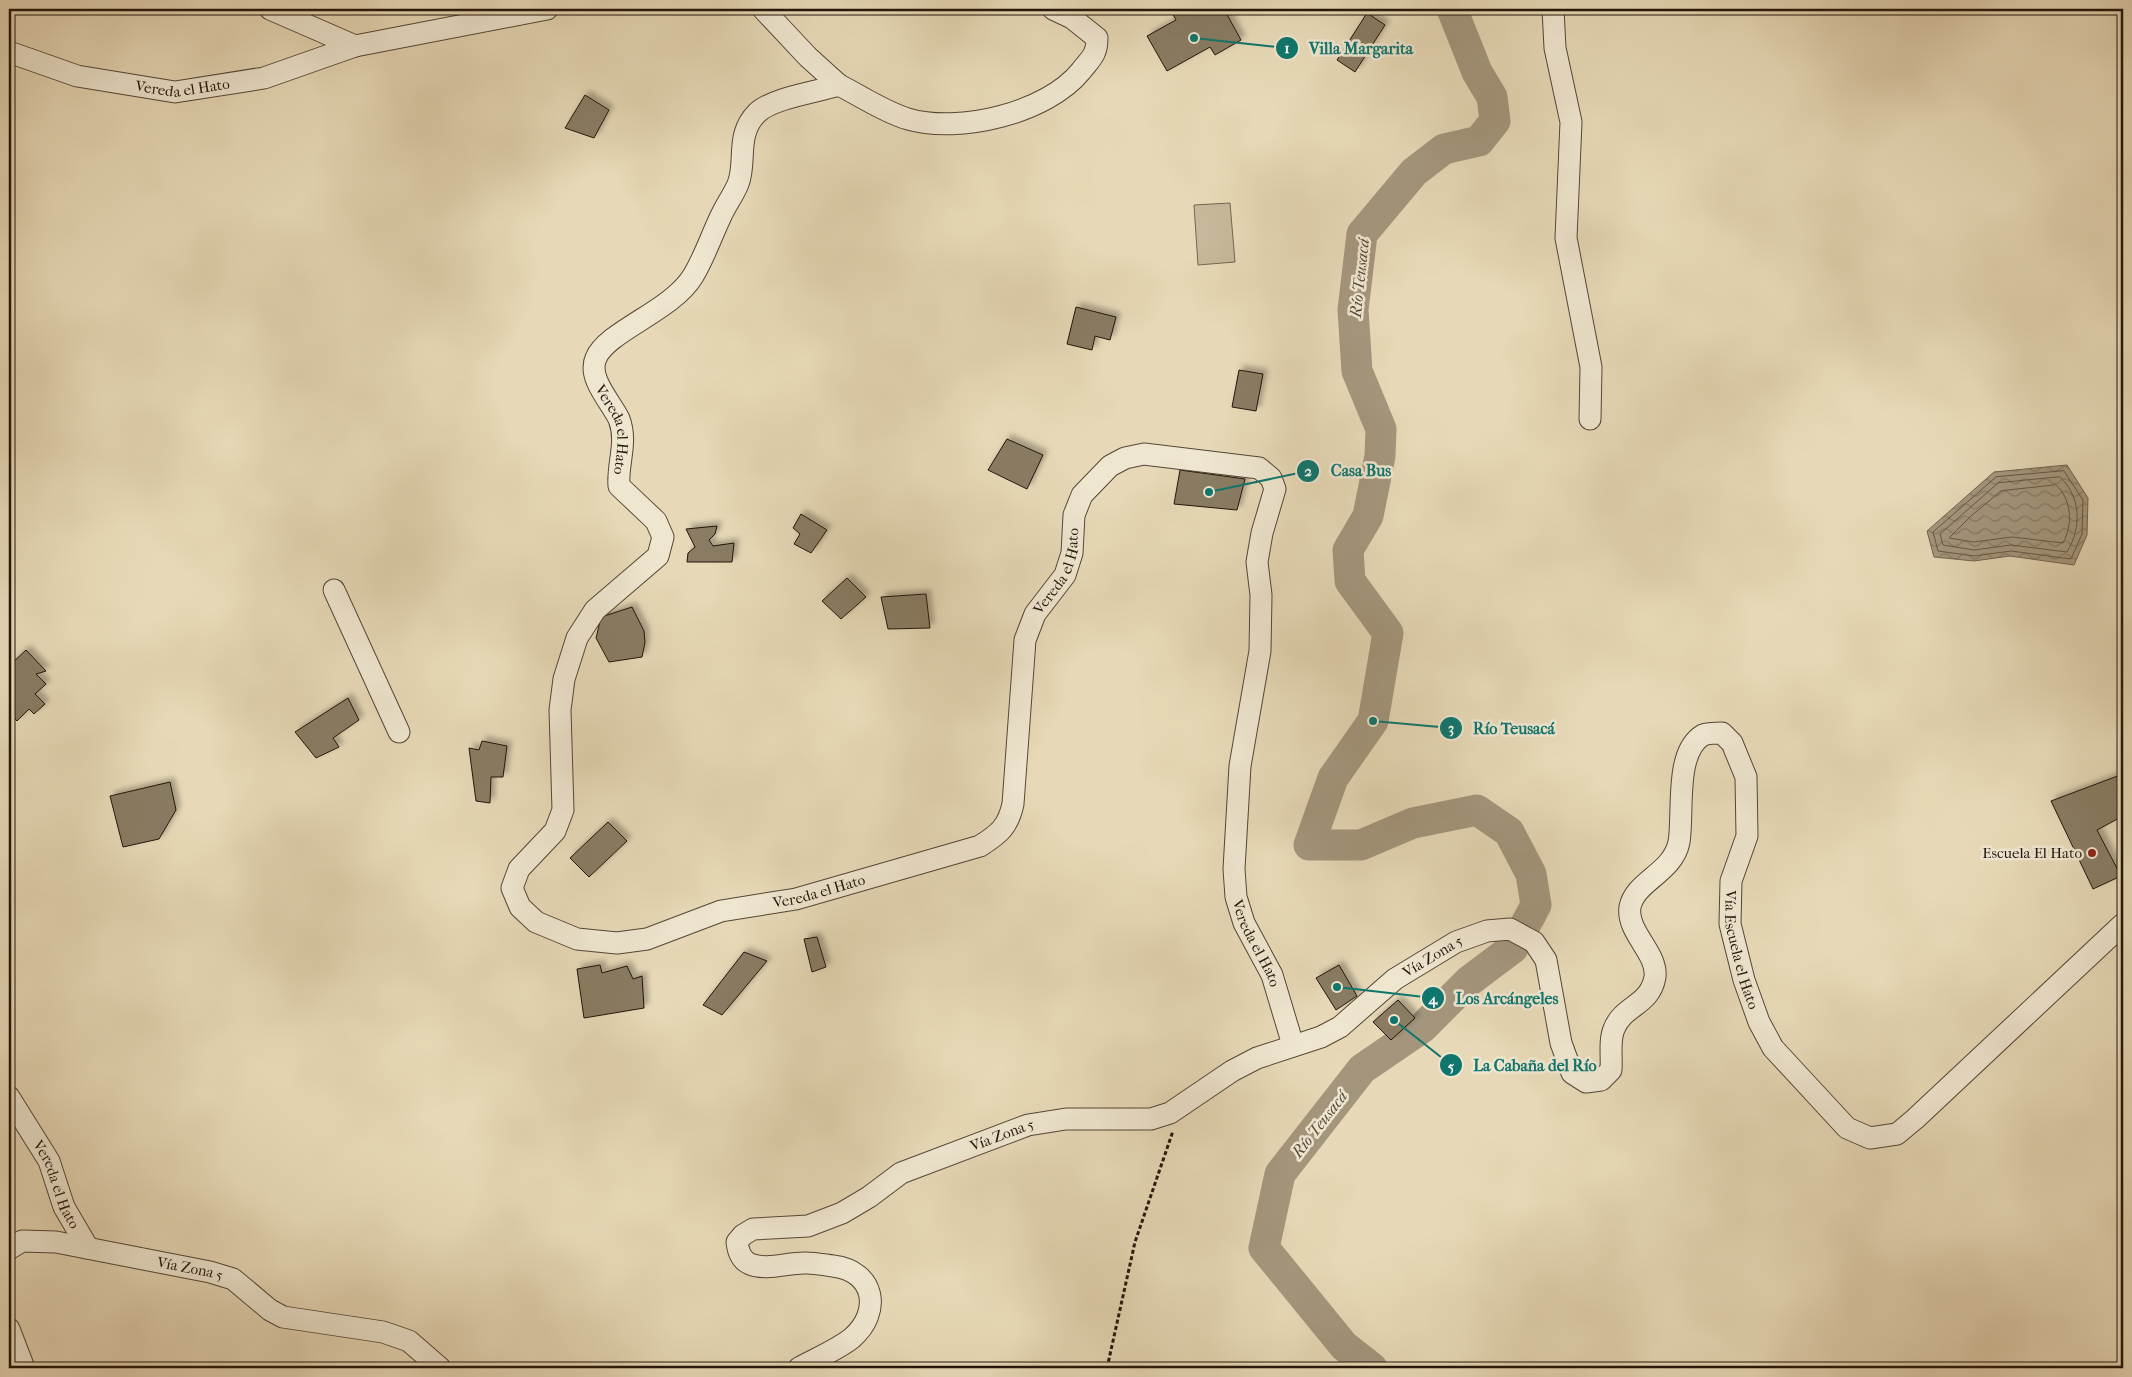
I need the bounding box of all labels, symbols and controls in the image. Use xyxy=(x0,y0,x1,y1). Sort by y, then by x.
callout: Villa Margarita xyxy=(1274,32,1423,63)
text: 1 xyxy=(1284,39,1290,57)
text: Villa Margarita xyxy=(1308,39,1414,59)
street label: Vereda el Hato xyxy=(133,74,231,101)
water label: Río Teusacá xyxy=(1346,236,1373,319)
street label: Vereda el Hato xyxy=(591,381,632,476)
callout: Casa Bus xyxy=(1295,455,1401,486)
text: Casa Bus xyxy=(1331,461,1391,480)
text: 2 xyxy=(1304,462,1312,480)
street label: Vereda el Hato xyxy=(1029,527,1082,618)
callout: Río Teusacá xyxy=(1438,712,1565,743)
text: 3 xyxy=(1448,719,1454,737)
text: Río Teusacá xyxy=(1473,719,1556,738)
place label: Escuela El Hato xyxy=(1982,844,2082,862)
marker: Escuela El Hato xyxy=(2086,847,2098,859)
street label: Vereda el Hato xyxy=(770,870,868,912)
street label: Vía Escuela el Hato xyxy=(1721,889,1763,1012)
street label: Vereda el Hato xyxy=(1228,896,1284,989)
street label: Vía Zona 5 xyxy=(1398,931,1465,982)
callout: Los Arcángeles xyxy=(1421,983,1568,1014)
text: Los Arcángeles xyxy=(1456,989,1558,1009)
text: 4 xyxy=(1428,990,1439,1008)
callout: La Cabaña del Río xyxy=(1439,1050,1607,1081)
text: La Cabaña del Río xyxy=(1473,1056,1597,1075)
text: 5 xyxy=(1448,1057,1455,1075)
water label: Río Teusacá xyxy=(1287,1086,1352,1162)
street label: Vía Zona 5 xyxy=(967,1115,1035,1155)
street label: Vereda el Hato xyxy=(29,1136,84,1232)
street label: Vía Zona 5 xyxy=(155,1253,225,1285)

